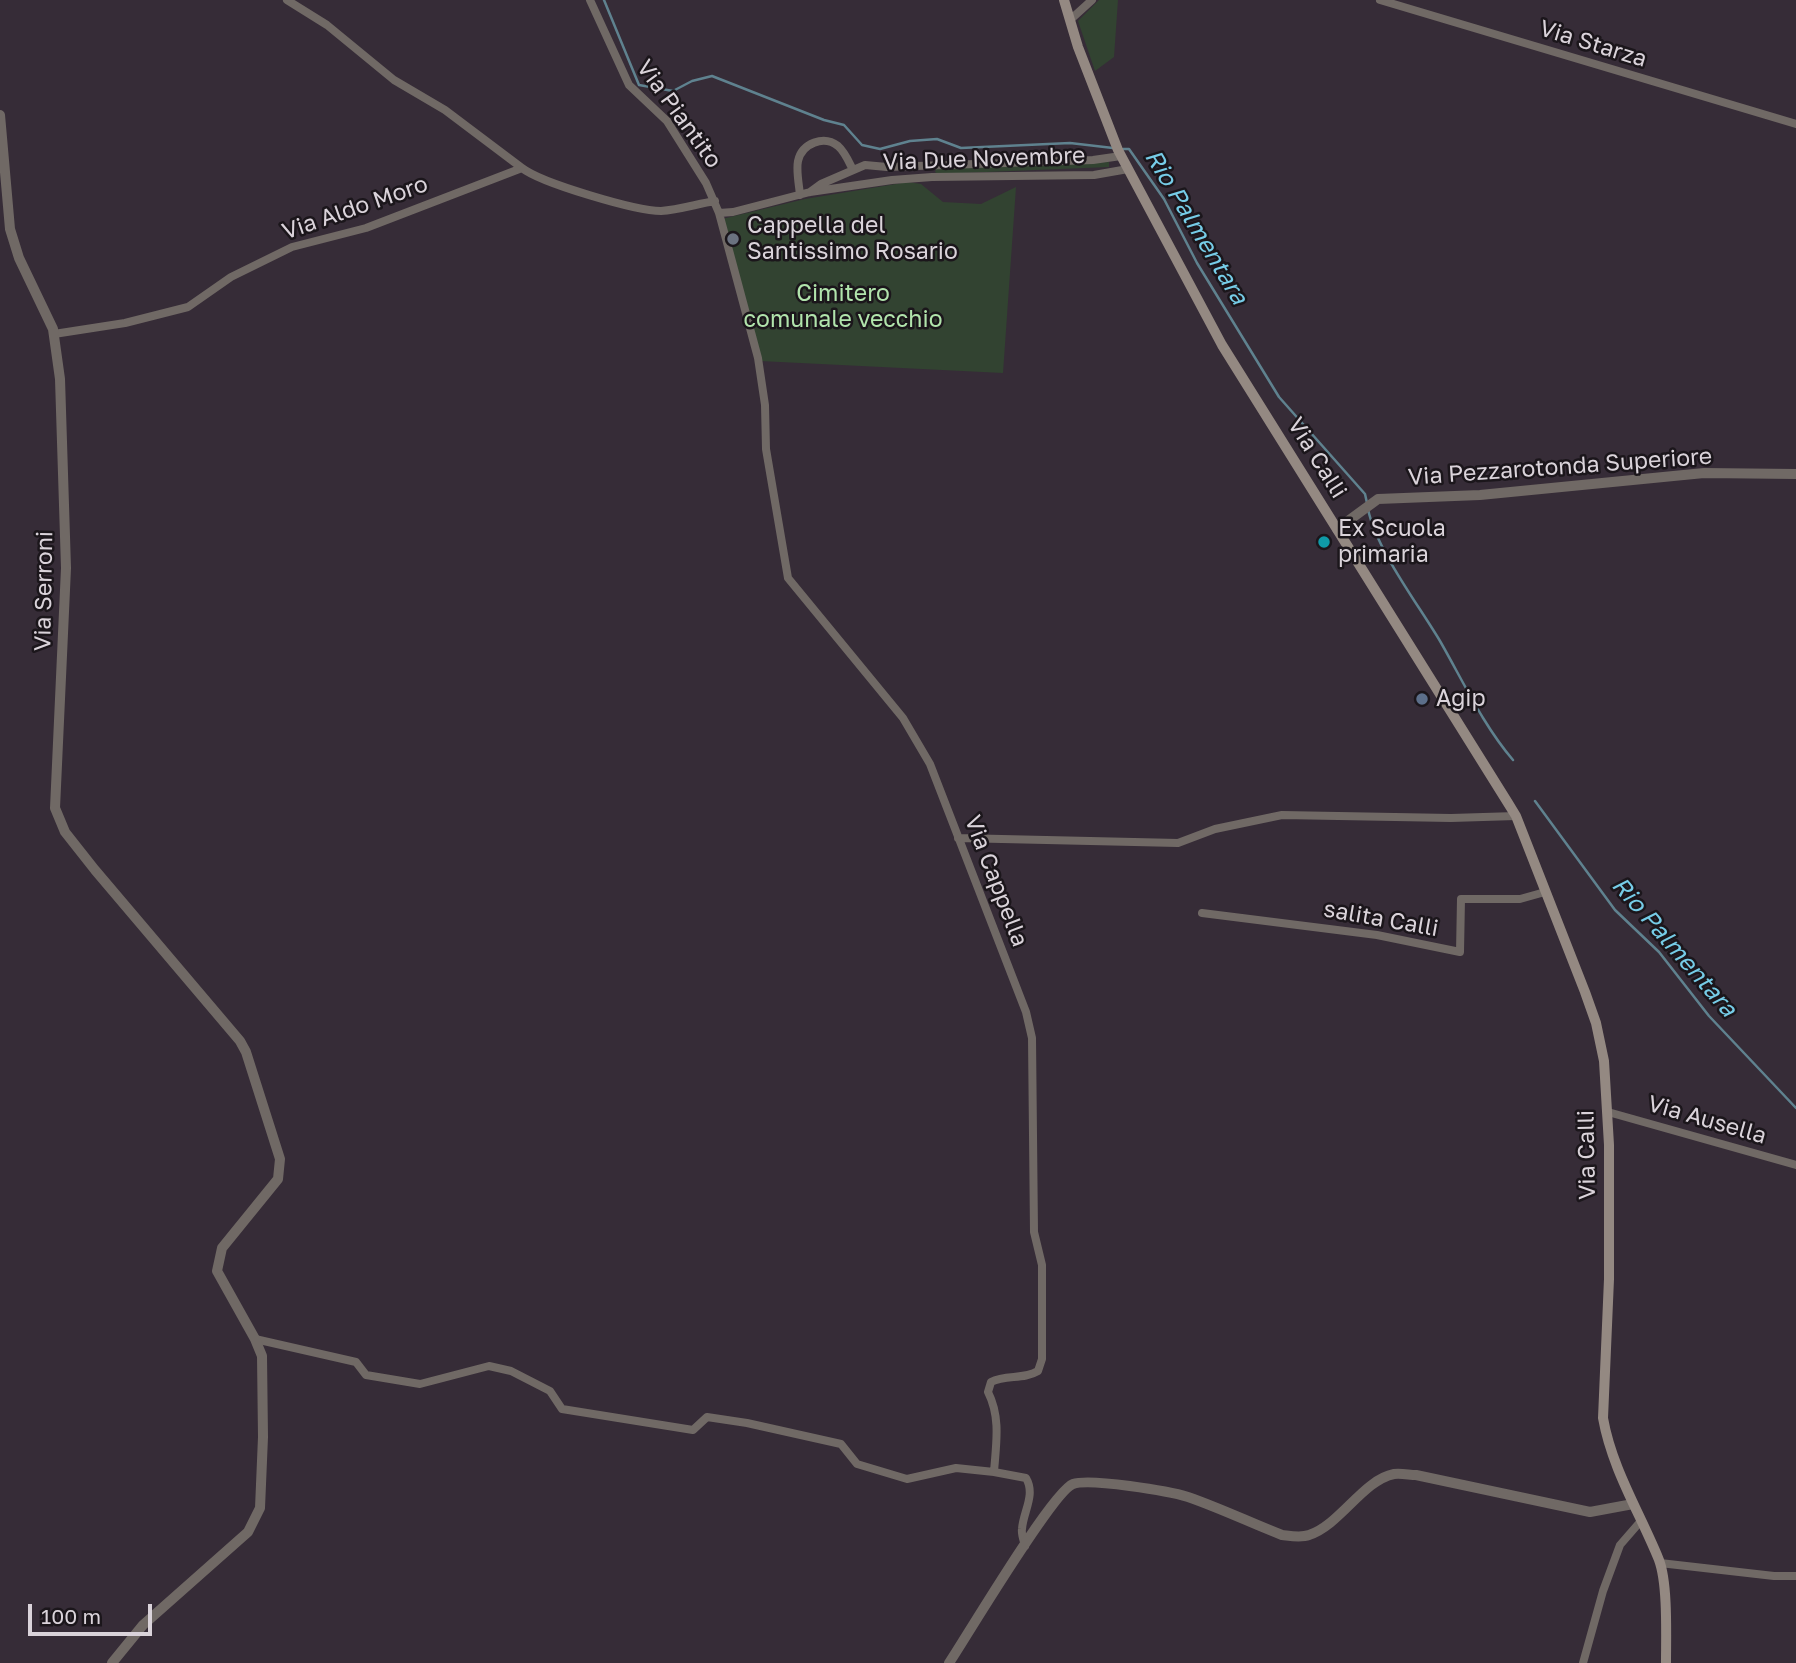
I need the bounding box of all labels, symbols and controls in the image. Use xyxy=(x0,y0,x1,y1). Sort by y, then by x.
street label: Via Starza xyxy=(1536,15,1650,73)
street label: Via Piantito xyxy=(631,55,727,173)
street label: Via Due Novembre xyxy=(882,142,1086,176)
water label: Rio Palmentara xyxy=(1138,144,1254,310)
street label: Via Aldo Moro xyxy=(279,170,431,246)
place label: Cappella del Santissimo Rosario xyxy=(747,212,958,266)
marker: Cappella del Santissimo Rosario xyxy=(725,231,741,247)
park label: Cimitero comunale vecchio xyxy=(744,280,942,334)
street label: Via Calli xyxy=(1281,413,1353,503)
street label: Via Pezzarotonda Superiore xyxy=(1407,443,1713,491)
place label: Ex Scuola primaria xyxy=(1338,515,1446,569)
street label: Via Serroni xyxy=(29,531,59,651)
marker: Ex Scuola primaria xyxy=(1316,534,1332,550)
place label: Agip xyxy=(1436,685,1486,713)
marker: Agip xyxy=(1414,691,1430,707)
street label: Via Cappella xyxy=(958,811,1034,951)
water label: Rio Palmentara xyxy=(1606,871,1742,1023)
street label: salita Calli xyxy=(1321,895,1441,943)
street label: Via Ausella xyxy=(1644,1090,1770,1150)
street label: Via Calli xyxy=(1572,1110,1602,1200)
scale bar xyxy=(32,1590,156,1634)
text: 100 m xyxy=(41,1603,101,1629)

